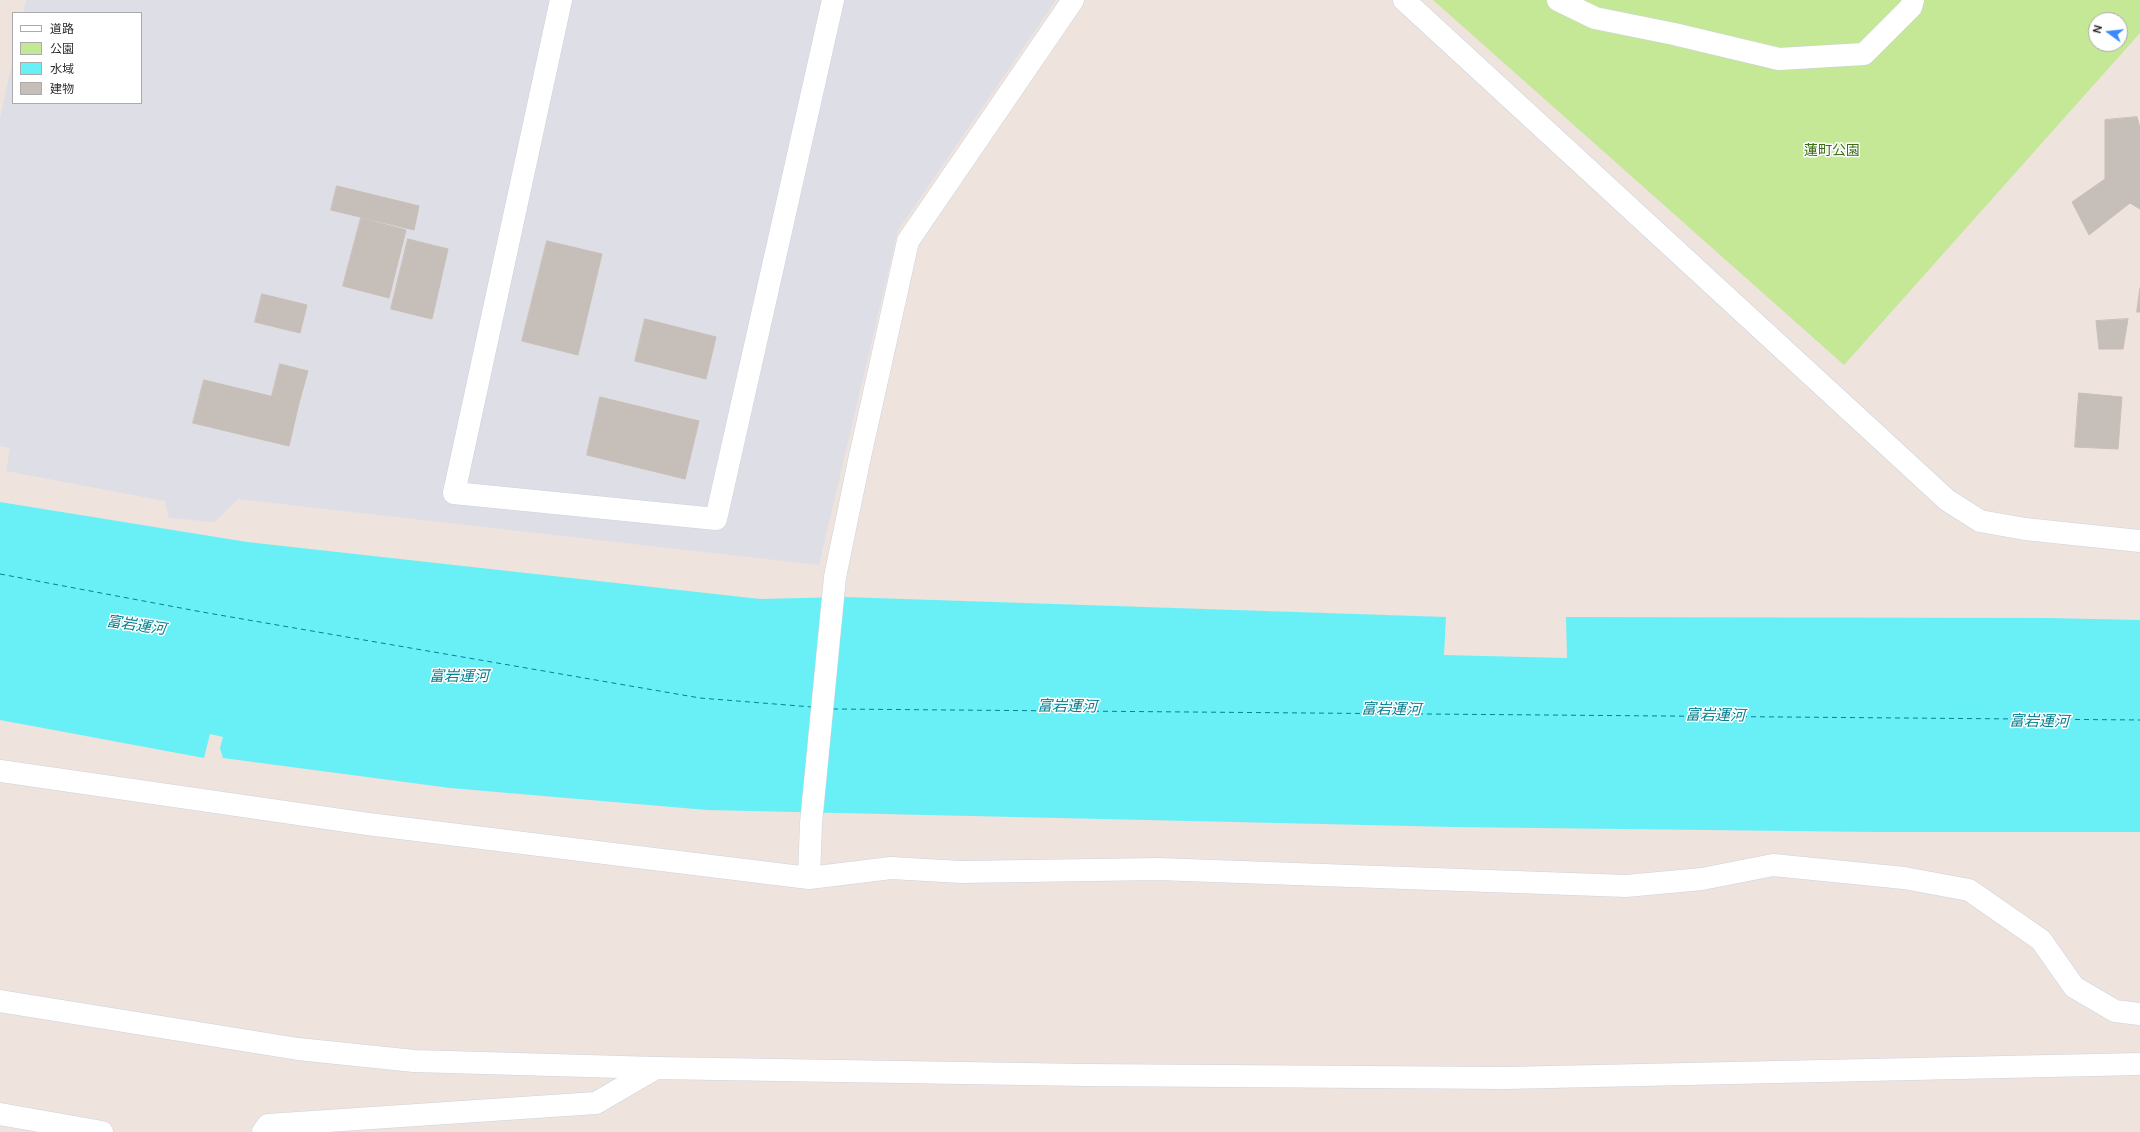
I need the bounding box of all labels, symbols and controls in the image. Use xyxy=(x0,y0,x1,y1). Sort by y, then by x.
legend xyxy=(12,12,142,104)
north arrow xyxy=(2088,12,2128,52)
text: 道路 xyxy=(50,21,74,37)
text: N xyxy=(2090,23,2105,35)
text: 公園 xyxy=(50,41,74,57)
text: 水域 xyxy=(50,61,74,77)
text: 建物 xyxy=(50,81,74,97)
park label: 蓮町公園 xyxy=(1804,143,1860,159)
water label: 富岩運河 xyxy=(105,613,167,639)
water label: 富岩運河 xyxy=(429,668,489,686)
water label: 富岩運河 xyxy=(1037,697,1097,717)
water label: 富岩運河 xyxy=(1361,700,1421,720)
water label: 富岩運河 xyxy=(1685,706,1745,726)
water label: 富岩運河 xyxy=(2009,712,2069,732)

